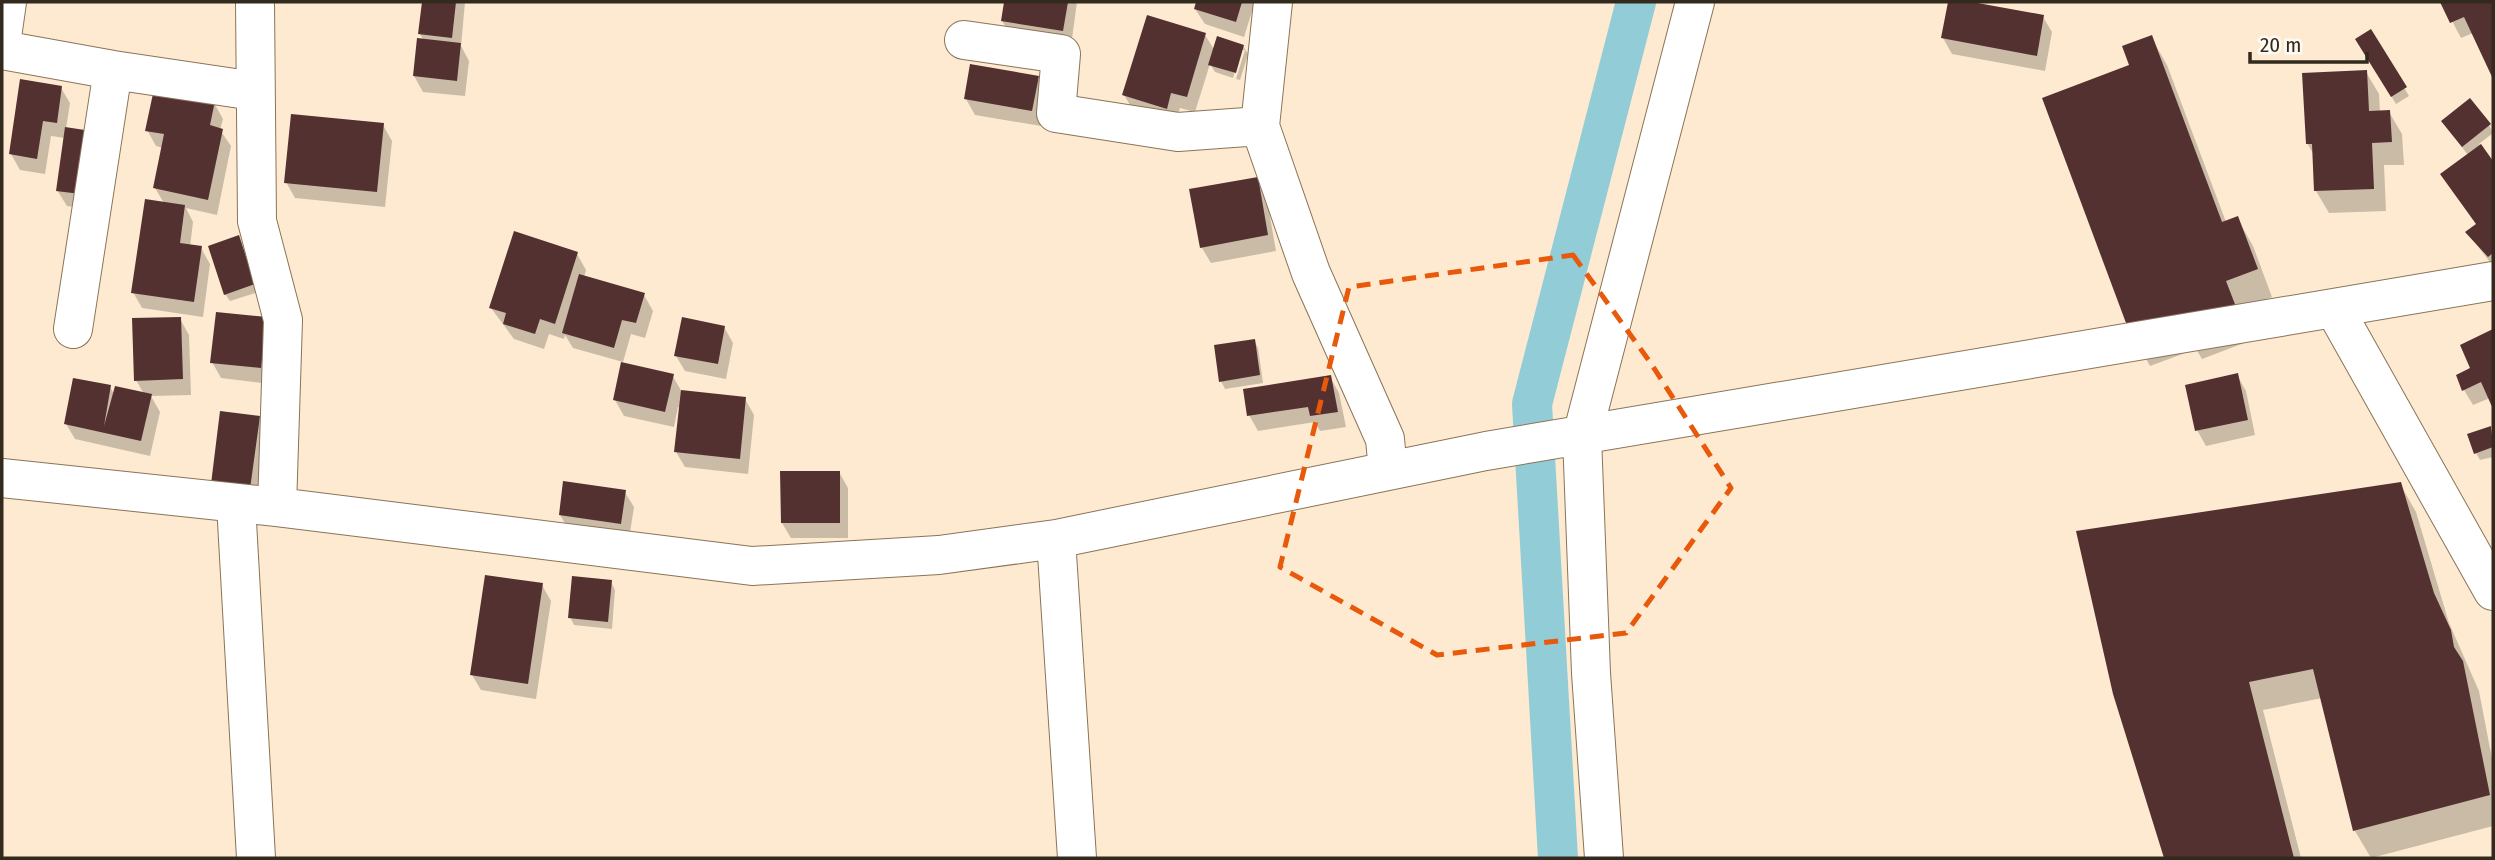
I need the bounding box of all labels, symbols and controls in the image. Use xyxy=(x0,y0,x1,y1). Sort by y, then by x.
scale bar xyxy=(2250,21,2367,65)
text: 20 m xyxy=(2260,32,2301,58)

